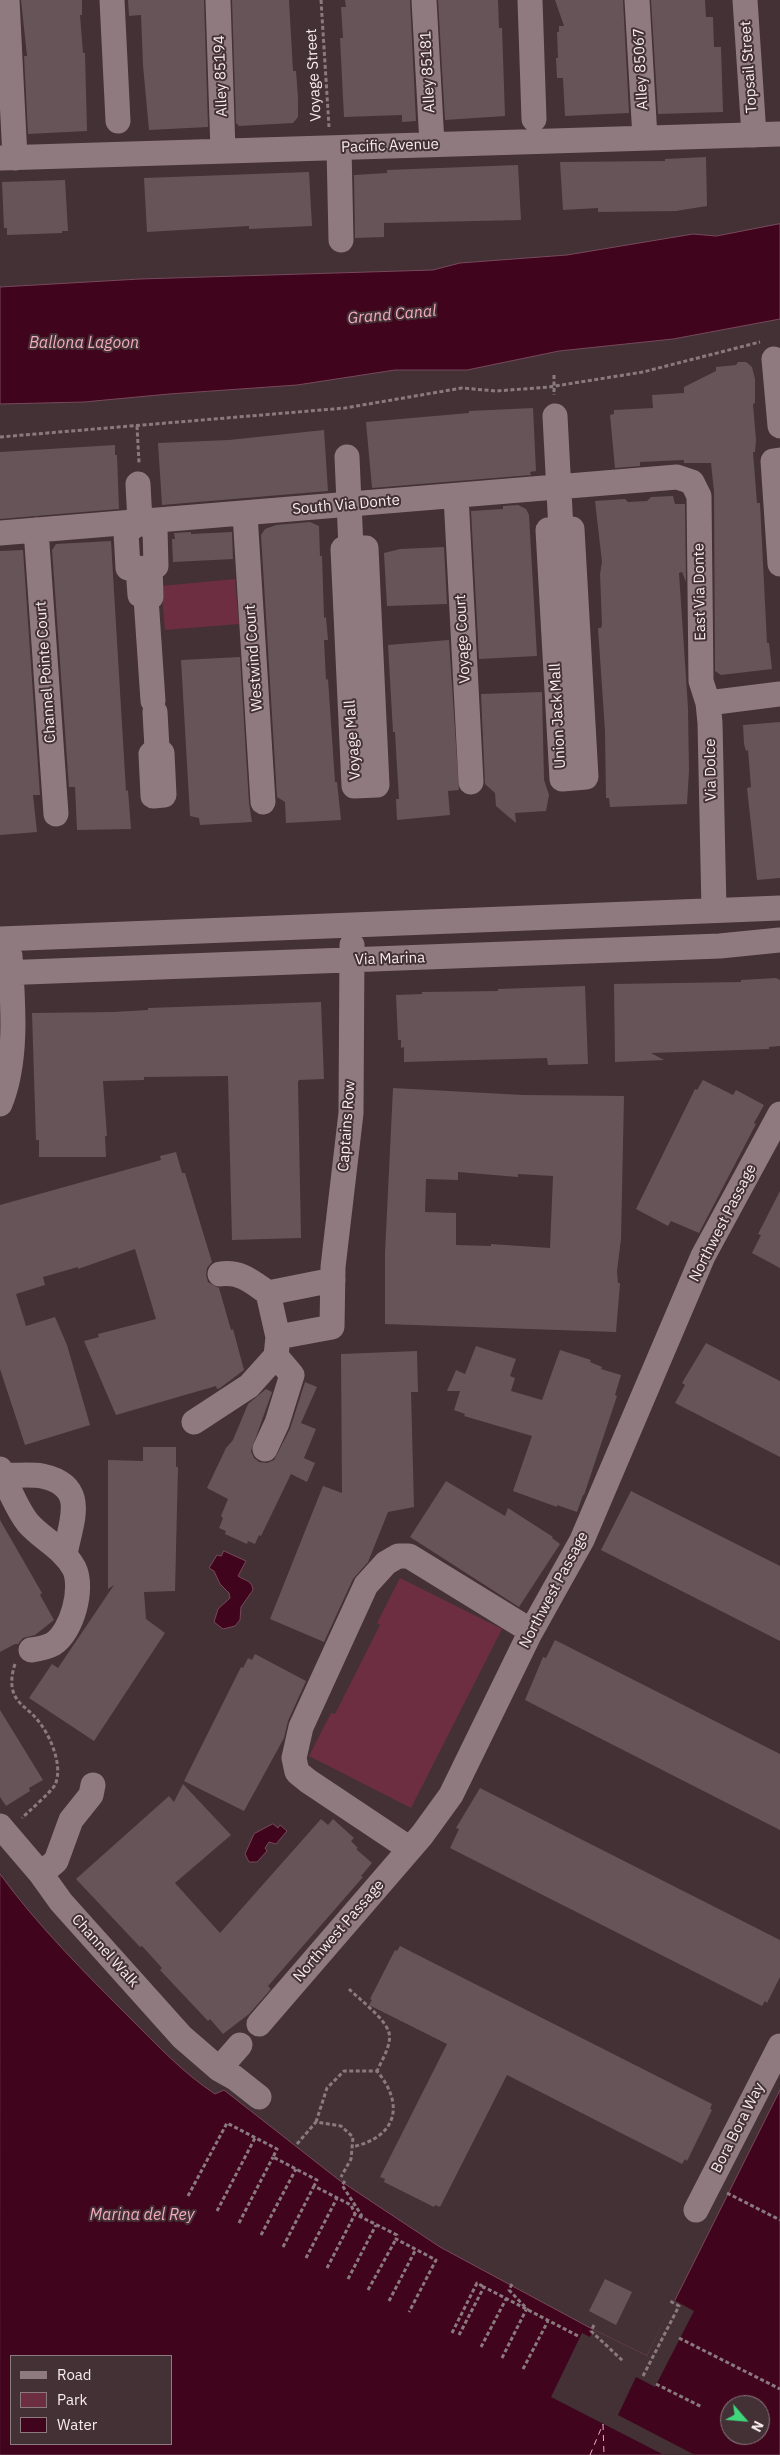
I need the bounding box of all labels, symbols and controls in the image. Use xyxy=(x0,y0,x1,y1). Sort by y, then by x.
street label: Topsail Street xyxy=(737,20,761,114)
street label: Voyage Street xyxy=(303,28,325,122)
street label: Alley 85067 xyxy=(630,28,652,110)
street label: Alley 85181 xyxy=(417,31,439,113)
street label: Alley 85194 xyxy=(211,35,231,117)
street label: Pacific Avenue xyxy=(341,135,439,157)
water label: Grand Canal xyxy=(347,302,437,328)
water label: Ballona Lagoon xyxy=(29,333,139,353)
street label: South Via Donte xyxy=(292,491,400,519)
street label: East Via Donte xyxy=(690,543,710,641)
street label: Voyage Court xyxy=(452,594,474,684)
street label: Channel Pointe Court xyxy=(32,600,60,744)
street label: Westwind Court xyxy=(241,604,267,712)
street label: Union Jack Mall xyxy=(546,663,570,769)
street label: Voyage Mall xyxy=(341,699,365,781)
street label: Via Dolce xyxy=(701,739,721,801)
street label: Via Marina xyxy=(355,949,425,969)
street label: Captains Row xyxy=(335,1080,359,1172)
street label: Northwest Passage xyxy=(686,1161,760,1285)
street label: Northwest Passage xyxy=(516,1529,592,1651)
street label: Northwest Passage xyxy=(290,1876,388,1986)
street label: Channel Walk xyxy=(68,1911,142,1991)
street label: Bora Bora Way xyxy=(708,2080,768,2176)
water label: Marina del Rey xyxy=(90,2205,194,2225)
legend xyxy=(10,2355,172,2445)
text: Road xyxy=(57,2365,92,2384)
text: Park xyxy=(57,2390,87,2409)
north arrow xyxy=(720,2395,770,2445)
text: Water xyxy=(57,2415,97,2434)
text: N xyxy=(747,2418,768,2435)

